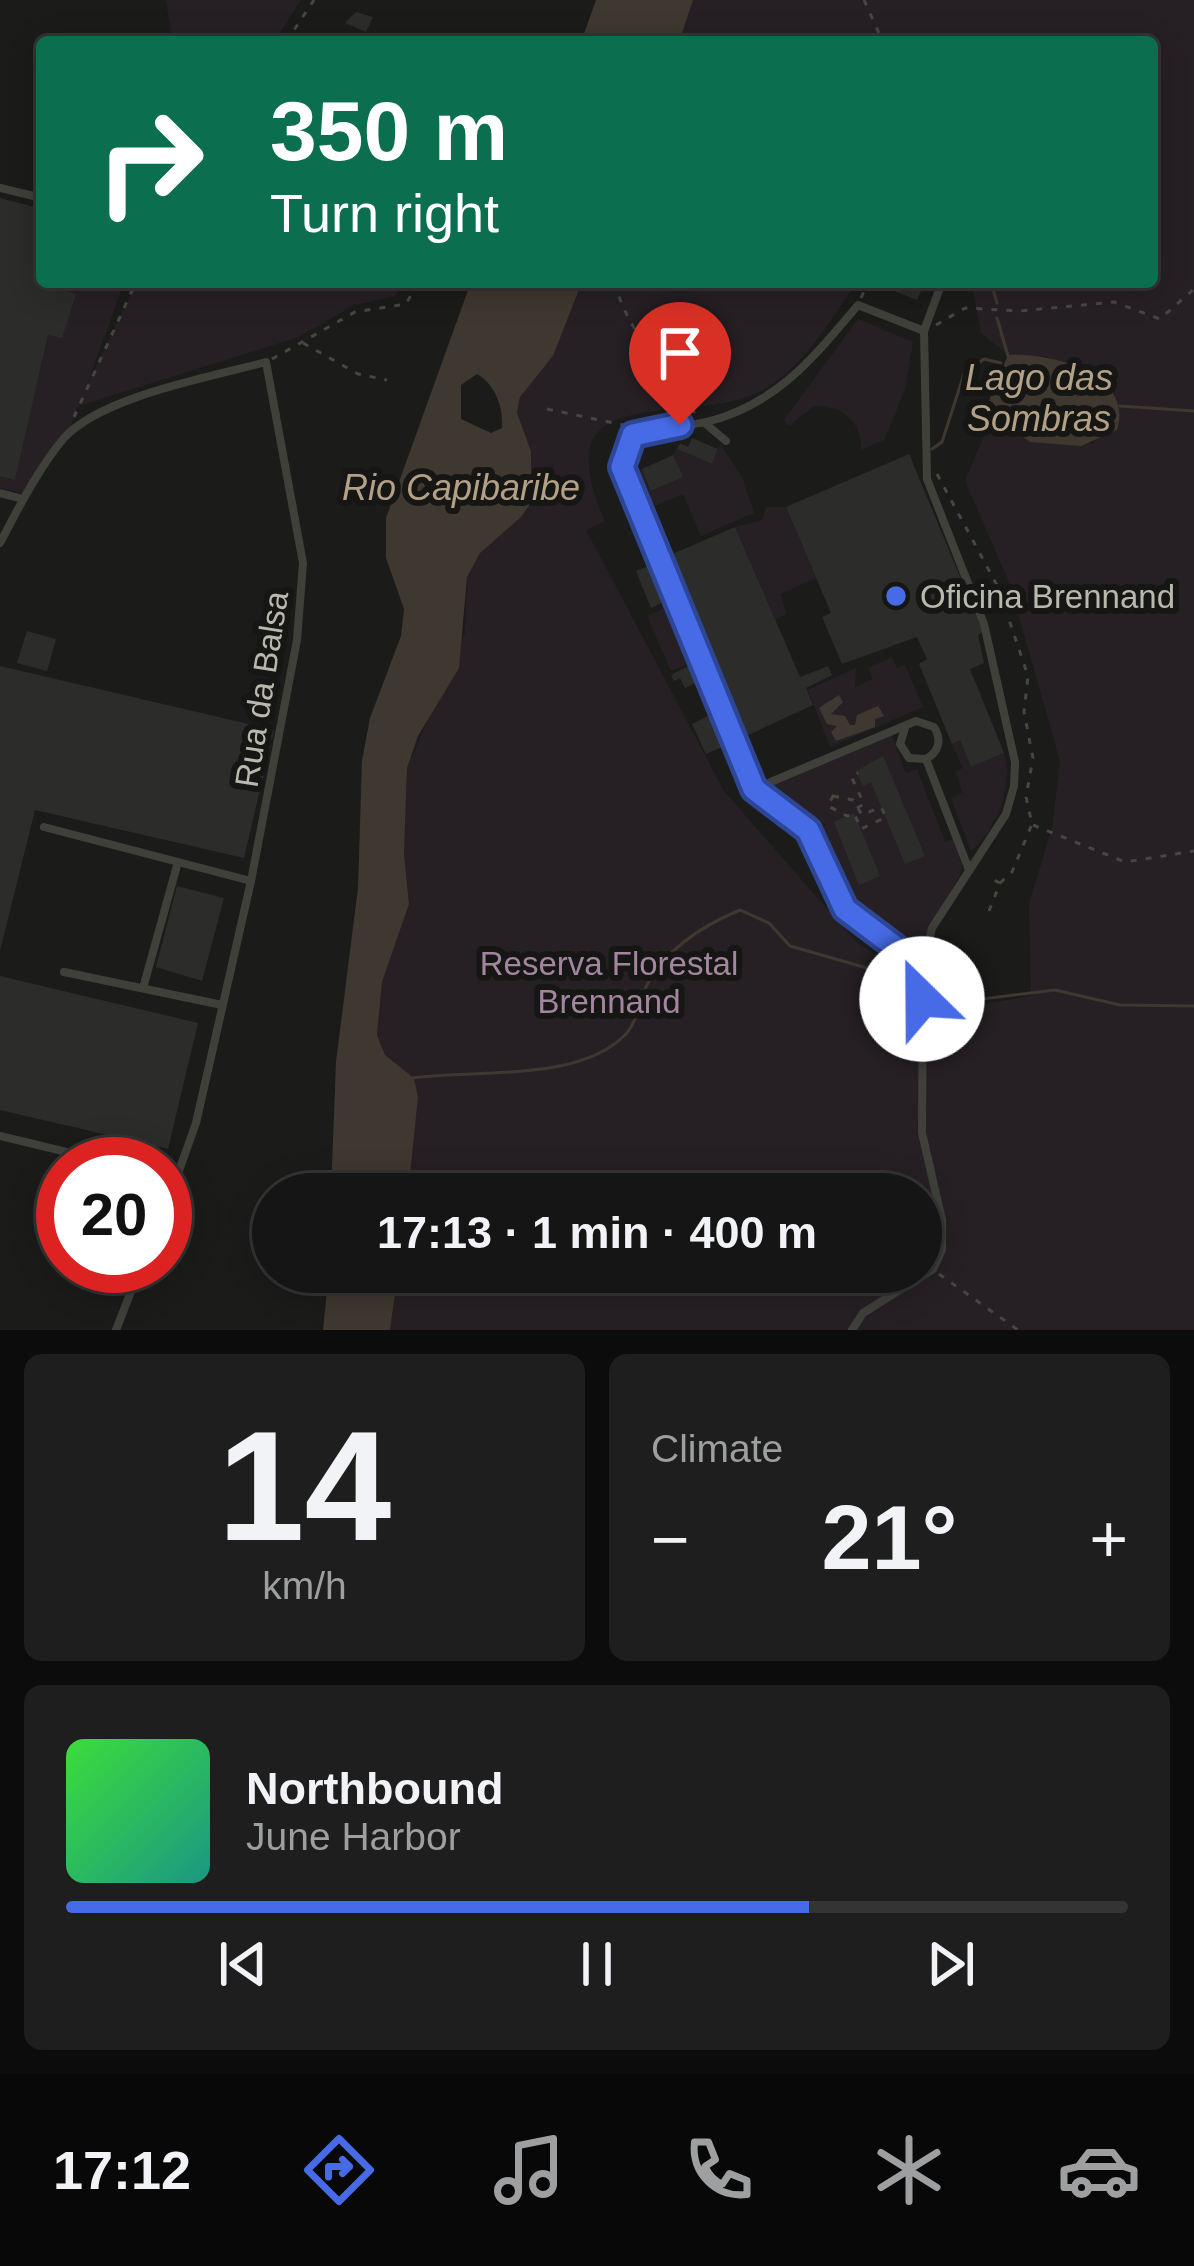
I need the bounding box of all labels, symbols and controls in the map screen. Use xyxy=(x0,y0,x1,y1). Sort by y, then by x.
icon: right xyxy=(72,84,228,240)
text: 350 m xyxy=(270,84,508,178)
text: Turn right xyxy=(270,183,499,243)
pin xyxy=(629,302,731,425)
icon: arrive xyxy=(647,320,713,386)
water label: Lago das Sombras xyxy=(965,357,1113,439)
water label: Rio Capibaribe xyxy=(342,467,580,508)
place label: Oficina Brennand xyxy=(920,578,1175,615)
marker: Oficina Brennand xyxy=(883,583,909,609)
street label: Rua da Balsa xyxy=(228,588,295,790)
position arrow xyxy=(859,936,985,1062)
park label: Reserva Florestal Brennand xyxy=(480,945,738,1020)
speed limit sign: 20 xyxy=(36,1137,192,1293)
text: 17:13 · 1 min · 400 m xyxy=(377,1207,817,1258)
text: 14 xyxy=(218,1399,391,1573)
text: Climate xyxy=(651,1427,783,1470)
text: 21° xyxy=(821,1488,958,1588)
text: − xyxy=(651,1502,690,1576)
text: + xyxy=(1089,1502,1128,1576)
text: km/h xyxy=(262,1564,347,1607)
text: Northbound xyxy=(246,1763,503,1814)
text: June Harbor xyxy=(246,1815,461,1858)
icon: previous xyxy=(210,1931,276,1997)
icon: pause xyxy=(564,1931,630,1997)
icon: next xyxy=(918,1931,984,1997)
icon: directions xyxy=(297,2128,381,2212)
icon: music xyxy=(487,2128,571,2212)
icon: phone xyxy=(677,2128,761,2212)
icon: climate xyxy=(867,2128,951,2212)
icon: car xyxy=(1057,2128,1141,2212)
text: 17:12 xyxy=(53,2140,191,2200)

